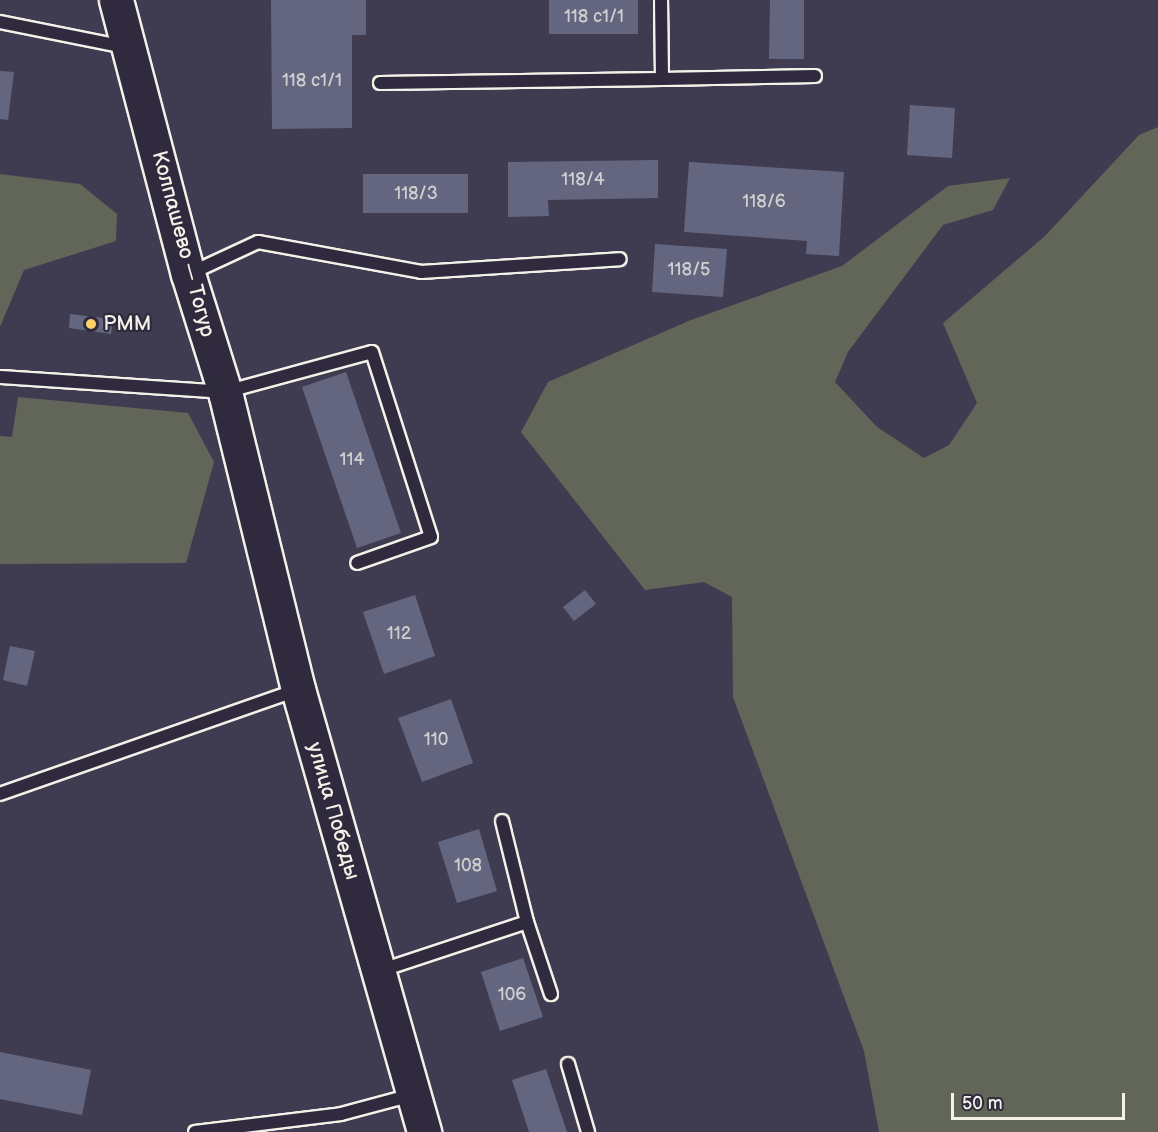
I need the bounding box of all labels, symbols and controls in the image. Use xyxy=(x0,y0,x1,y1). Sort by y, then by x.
house number: 118 с1/1 xyxy=(564,6,624,28)
house number: 118 с1/1 xyxy=(282,70,342,92)
street label: Колпашево — Тогур xyxy=(146,147,220,341)
house number: 118/4 xyxy=(561,169,605,191)
house number: 118/3 xyxy=(394,183,438,205)
house number: 118/6 xyxy=(742,191,786,213)
house number: 118/5 xyxy=(668,259,710,281)
place label: РММ xyxy=(103,311,151,337)
marker: РММ xyxy=(84,317,98,331)
house number: 114 xyxy=(340,449,364,471)
house number: 112 xyxy=(387,623,411,645)
house number: 110 xyxy=(424,729,448,751)
street label: улица Победы xyxy=(301,739,365,883)
house number: 108 xyxy=(454,855,482,877)
house number: 106 xyxy=(498,984,526,1006)
scale bar xyxy=(954,1081,1128,1119)
text: 50 m xyxy=(962,1093,1003,1114)

